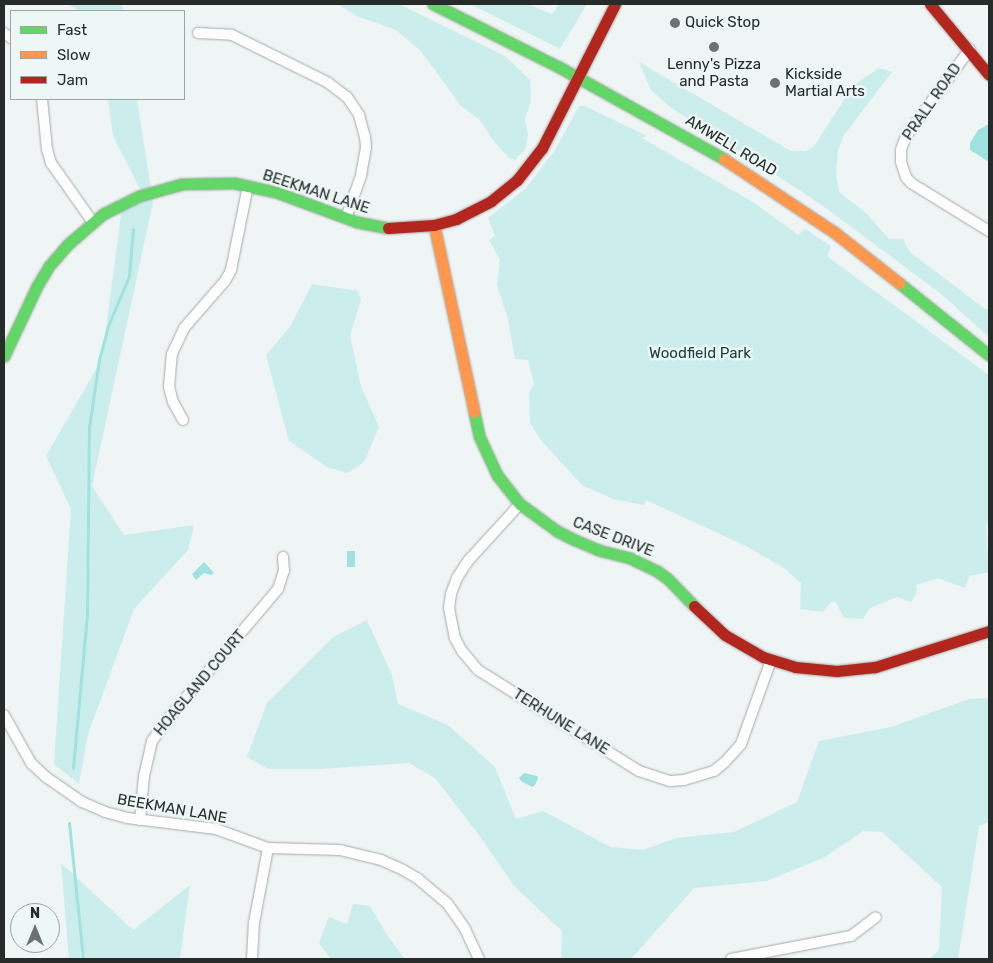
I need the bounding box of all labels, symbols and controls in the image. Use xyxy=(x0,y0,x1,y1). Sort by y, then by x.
legend xyxy=(10,10,185,100)
place label: Quick Stop xyxy=(685,14,760,32)
marker: Quick Stop xyxy=(669,17,681,29)
text: Fast xyxy=(57,21,87,39)
marker: Lenny's Pizza and Pasta xyxy=(708,41,720,53)
text: Slow xyxy=(57,46,90,64)
place label: Lenny's Pizza and Pasta xyxy=(667,55,761,90)
street label: PRALL ROAD xyxy=(899,60,965,144)
place label: Kickside Martial Arts xyxy=(785,65,865,100)
text: Jam xyxy=(57,71,88,89)
marker: Kickside Martial Arts xyxy=(769,77,781,89)
street label: AMWELL ROAD xyxy=(682,112,780,180)
street label: BEEKMAN LANE xyxy=(260,166,372,218)
park label: Woodfield Park xyxy=(649,345,751,363)
street label: CASE DRIVE xyxy=(570,513,656,561)
street label: HOAGLAND COURT xyxy=(150,626,250,740)
street label: TERHUNE LANE xyxy=(510,685,612,759)
street label: BEEKMAN LANE xyxy=(116,790,228,828)
north arrow xyxy=(10,903,60,953)
text: N xyxy=(30,905,40,922)

